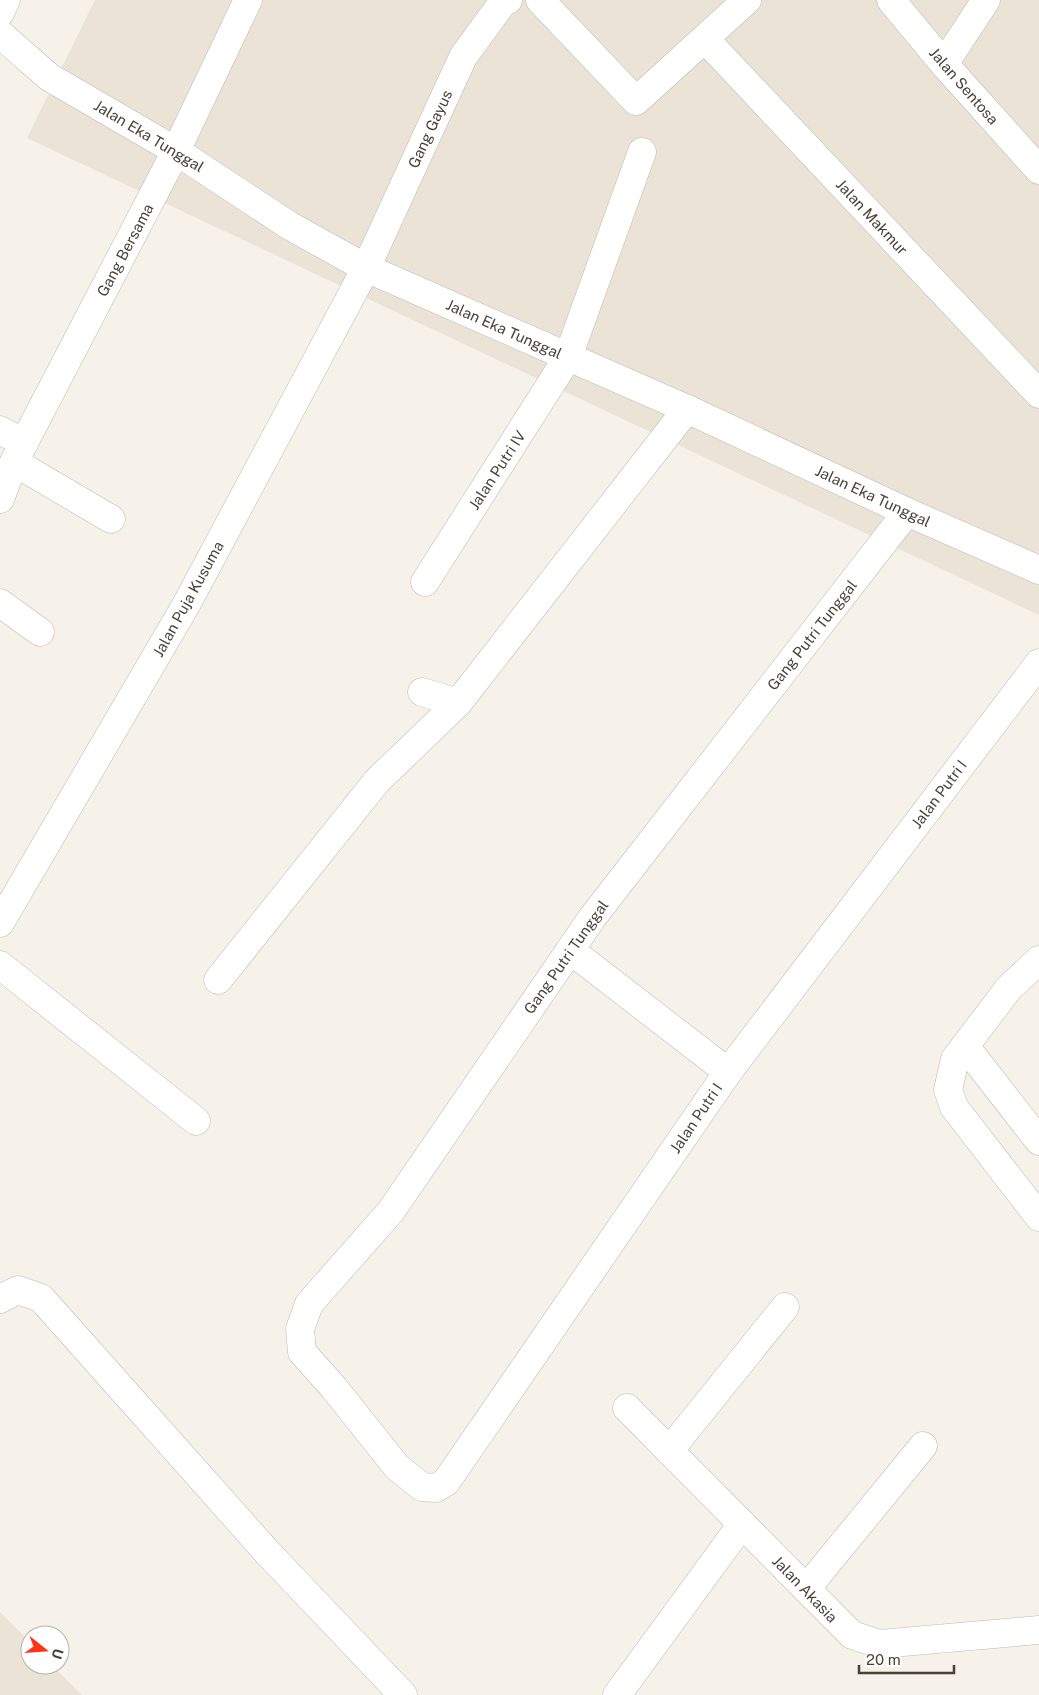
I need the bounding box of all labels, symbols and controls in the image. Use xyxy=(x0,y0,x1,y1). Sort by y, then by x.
street label: Jalan Sentosa xyxy=(926,44,1002,128)
street label: Gang Gayus xyxy=(404,87,456,171)
street label: Jalan Eka Tunggal xyxy=(91,97,207,175)
street label: Jalan Makmur xyxy=(833,176,911,258)
street label: Gang Bersama xyxy=(93,201,157,299)
street label: Jalan Eka Tunggal xyxy=(443,296,565,362)
street label: Jalan Putri IV xyxy=(465,427,529,513)
street label: Jalan Eka Tunggal xyxy=(813,462,933,530)
street label: Jalan Puja Kusuma xyxy=(149,538,227,660)
street label: Gang Putri Tunggal xyxy=(764,577,860,693)
street label: Jalan Putri I xyxy=(908,757,970,831)
street label: Gang Putri Tunggal xyxy=(520,897,612,1017)
street label: Jalan Putri I xyxy=(666,1080,726,1156)
street label: Jalan Akasia xyxy=(769,1552,841,1626)
north arrow xyxy=(20,1625,70,1675)
scale bar xyxy=(859,1642,954,1674)
text: U xyxy=(48,1647,67,1661)
text: 20 m xyxy=(866,1651,901,1668)

